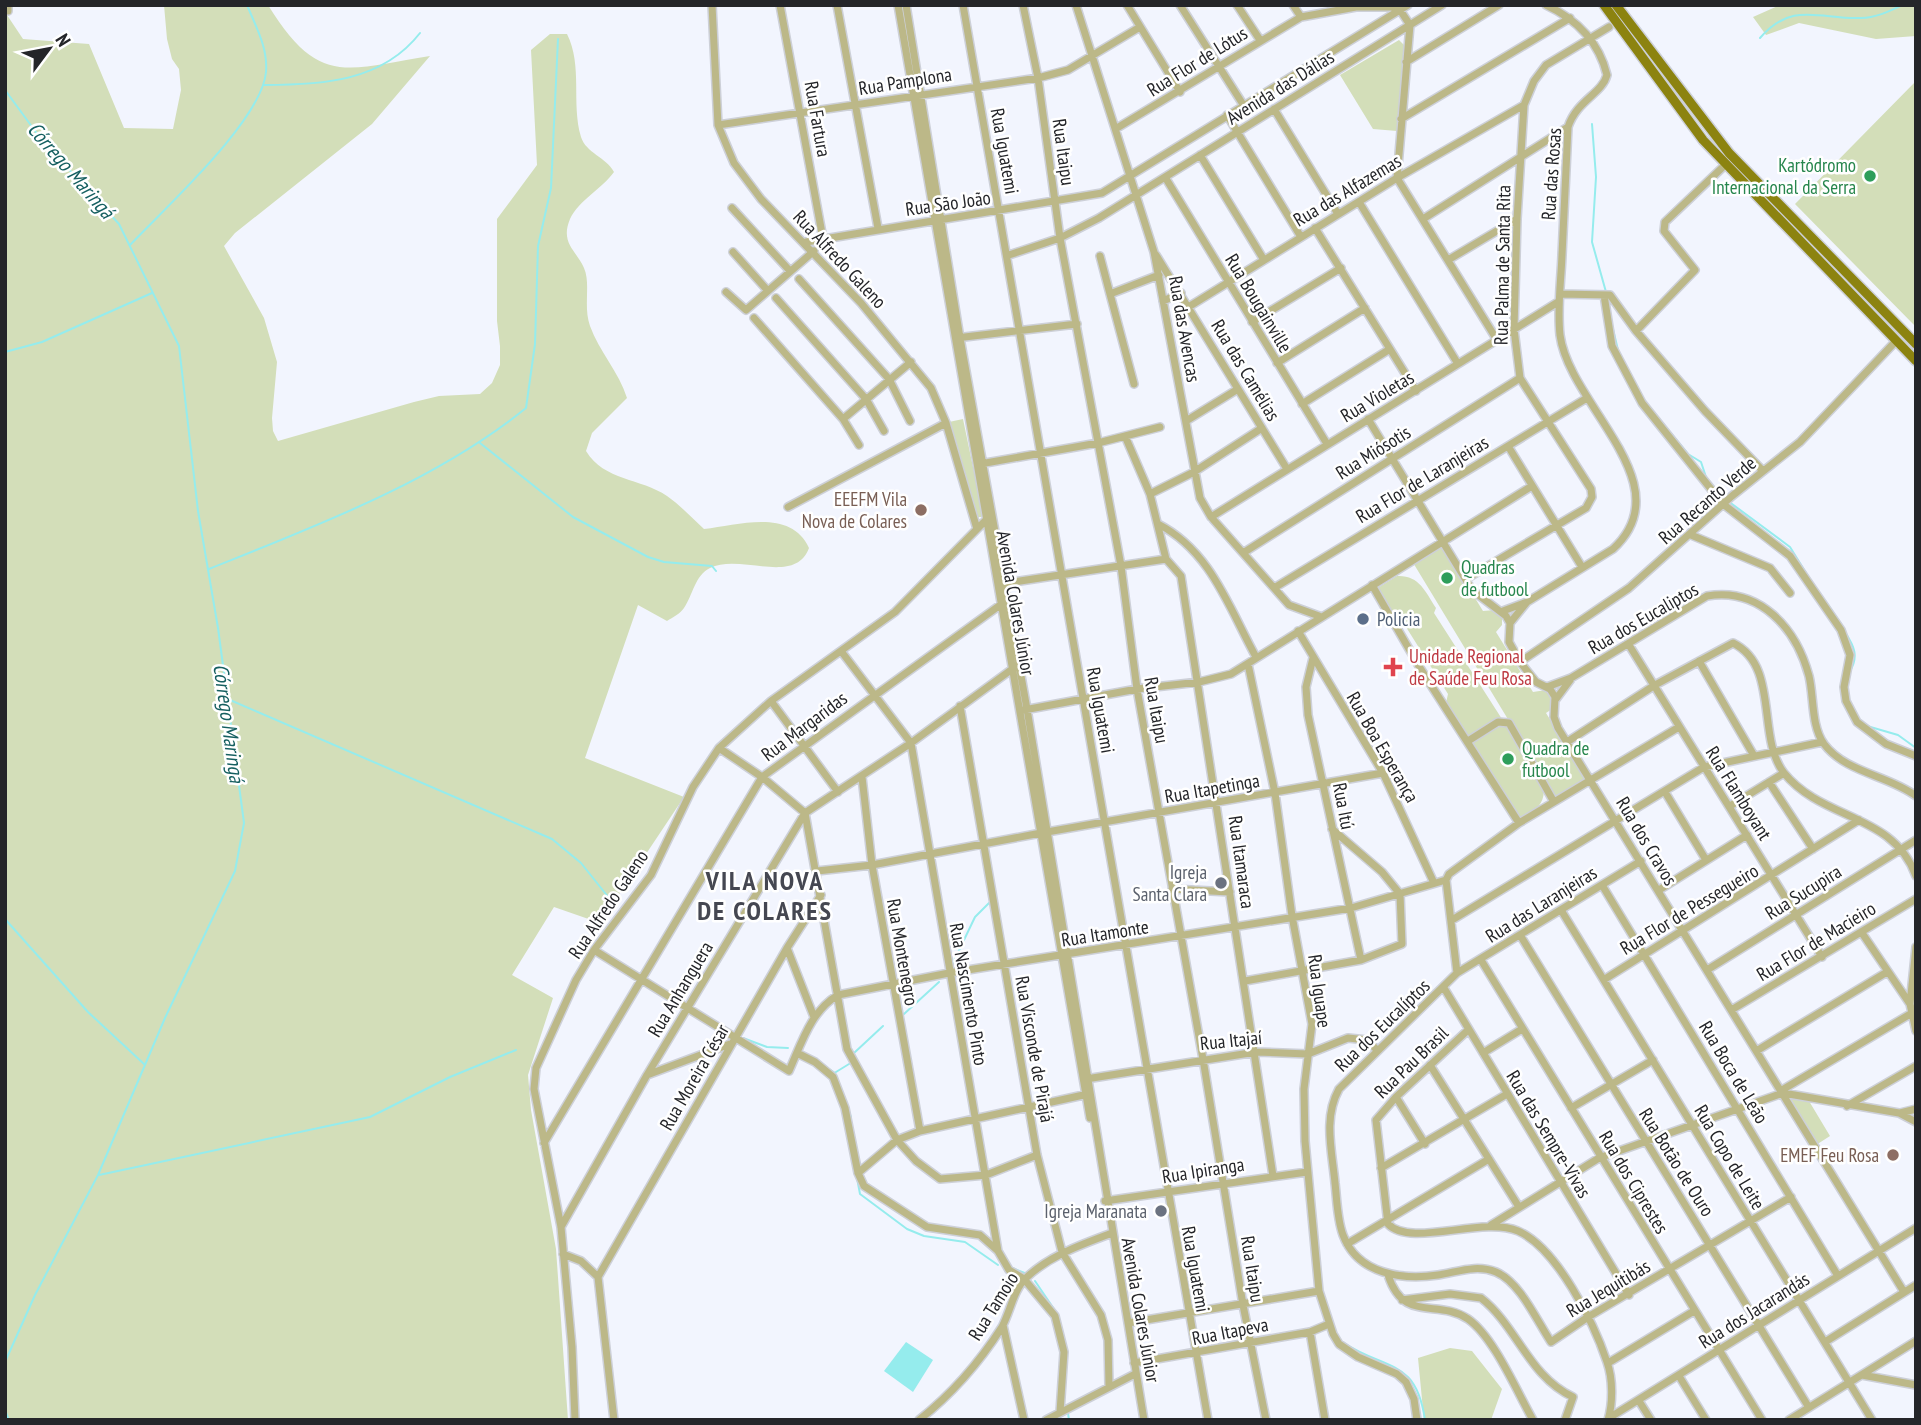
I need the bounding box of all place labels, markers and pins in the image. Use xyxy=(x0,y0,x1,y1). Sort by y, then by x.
place label: Kartódromo Internacional da Serra xyxy=(1712,153,1856,199)
marker: Kartódromo Internacional da Serra xyxy=(1862,168,1878,184)
place label: EEEFM Vila Nova de Colares xyxy=(802,487,907,533)
marker: EEEFM Vila Nova de Colares xyxy=(913,502,929,518)
place label: Quadras de futbool xyxy=(1461,555,1529,601)
marker: Quadras de futbool xyxy=(1439,570,1455,586)
place label: Policia xyxy=(1377,607,1420,631)
marker: Policia xyxy=(1355,611,1371,627)
place label: Unidade Regional de Saúde Feu Rosa xyxy=(1409,644,1532,690)
marker: Unidade Regional de Saúde Feu Rosa xyxy=(1383,657,1403,677)
place label: Quadra de futbool xyxy=(1522,736,1590,782)
marker: Quadra de futbool xyxy=(1500,751,1516,767)
place label: Igreja Santa Clara xyxy=(1133,860,1207,906)
marker: Igreja Santa Clara xyxy=(1213,875,1229,891)
place label: EMEF Feu Rosa xyxy=(1780,1143,1879,1167)
marker: EMEF Feu Rosa xyxy=(1885,1147,1901,1163)
place label: Igreja Maranata xyxy=(1044,1199,1147,1223)
marker: Igreja Maranata xyxy=(1153,1203,1169,1219)

